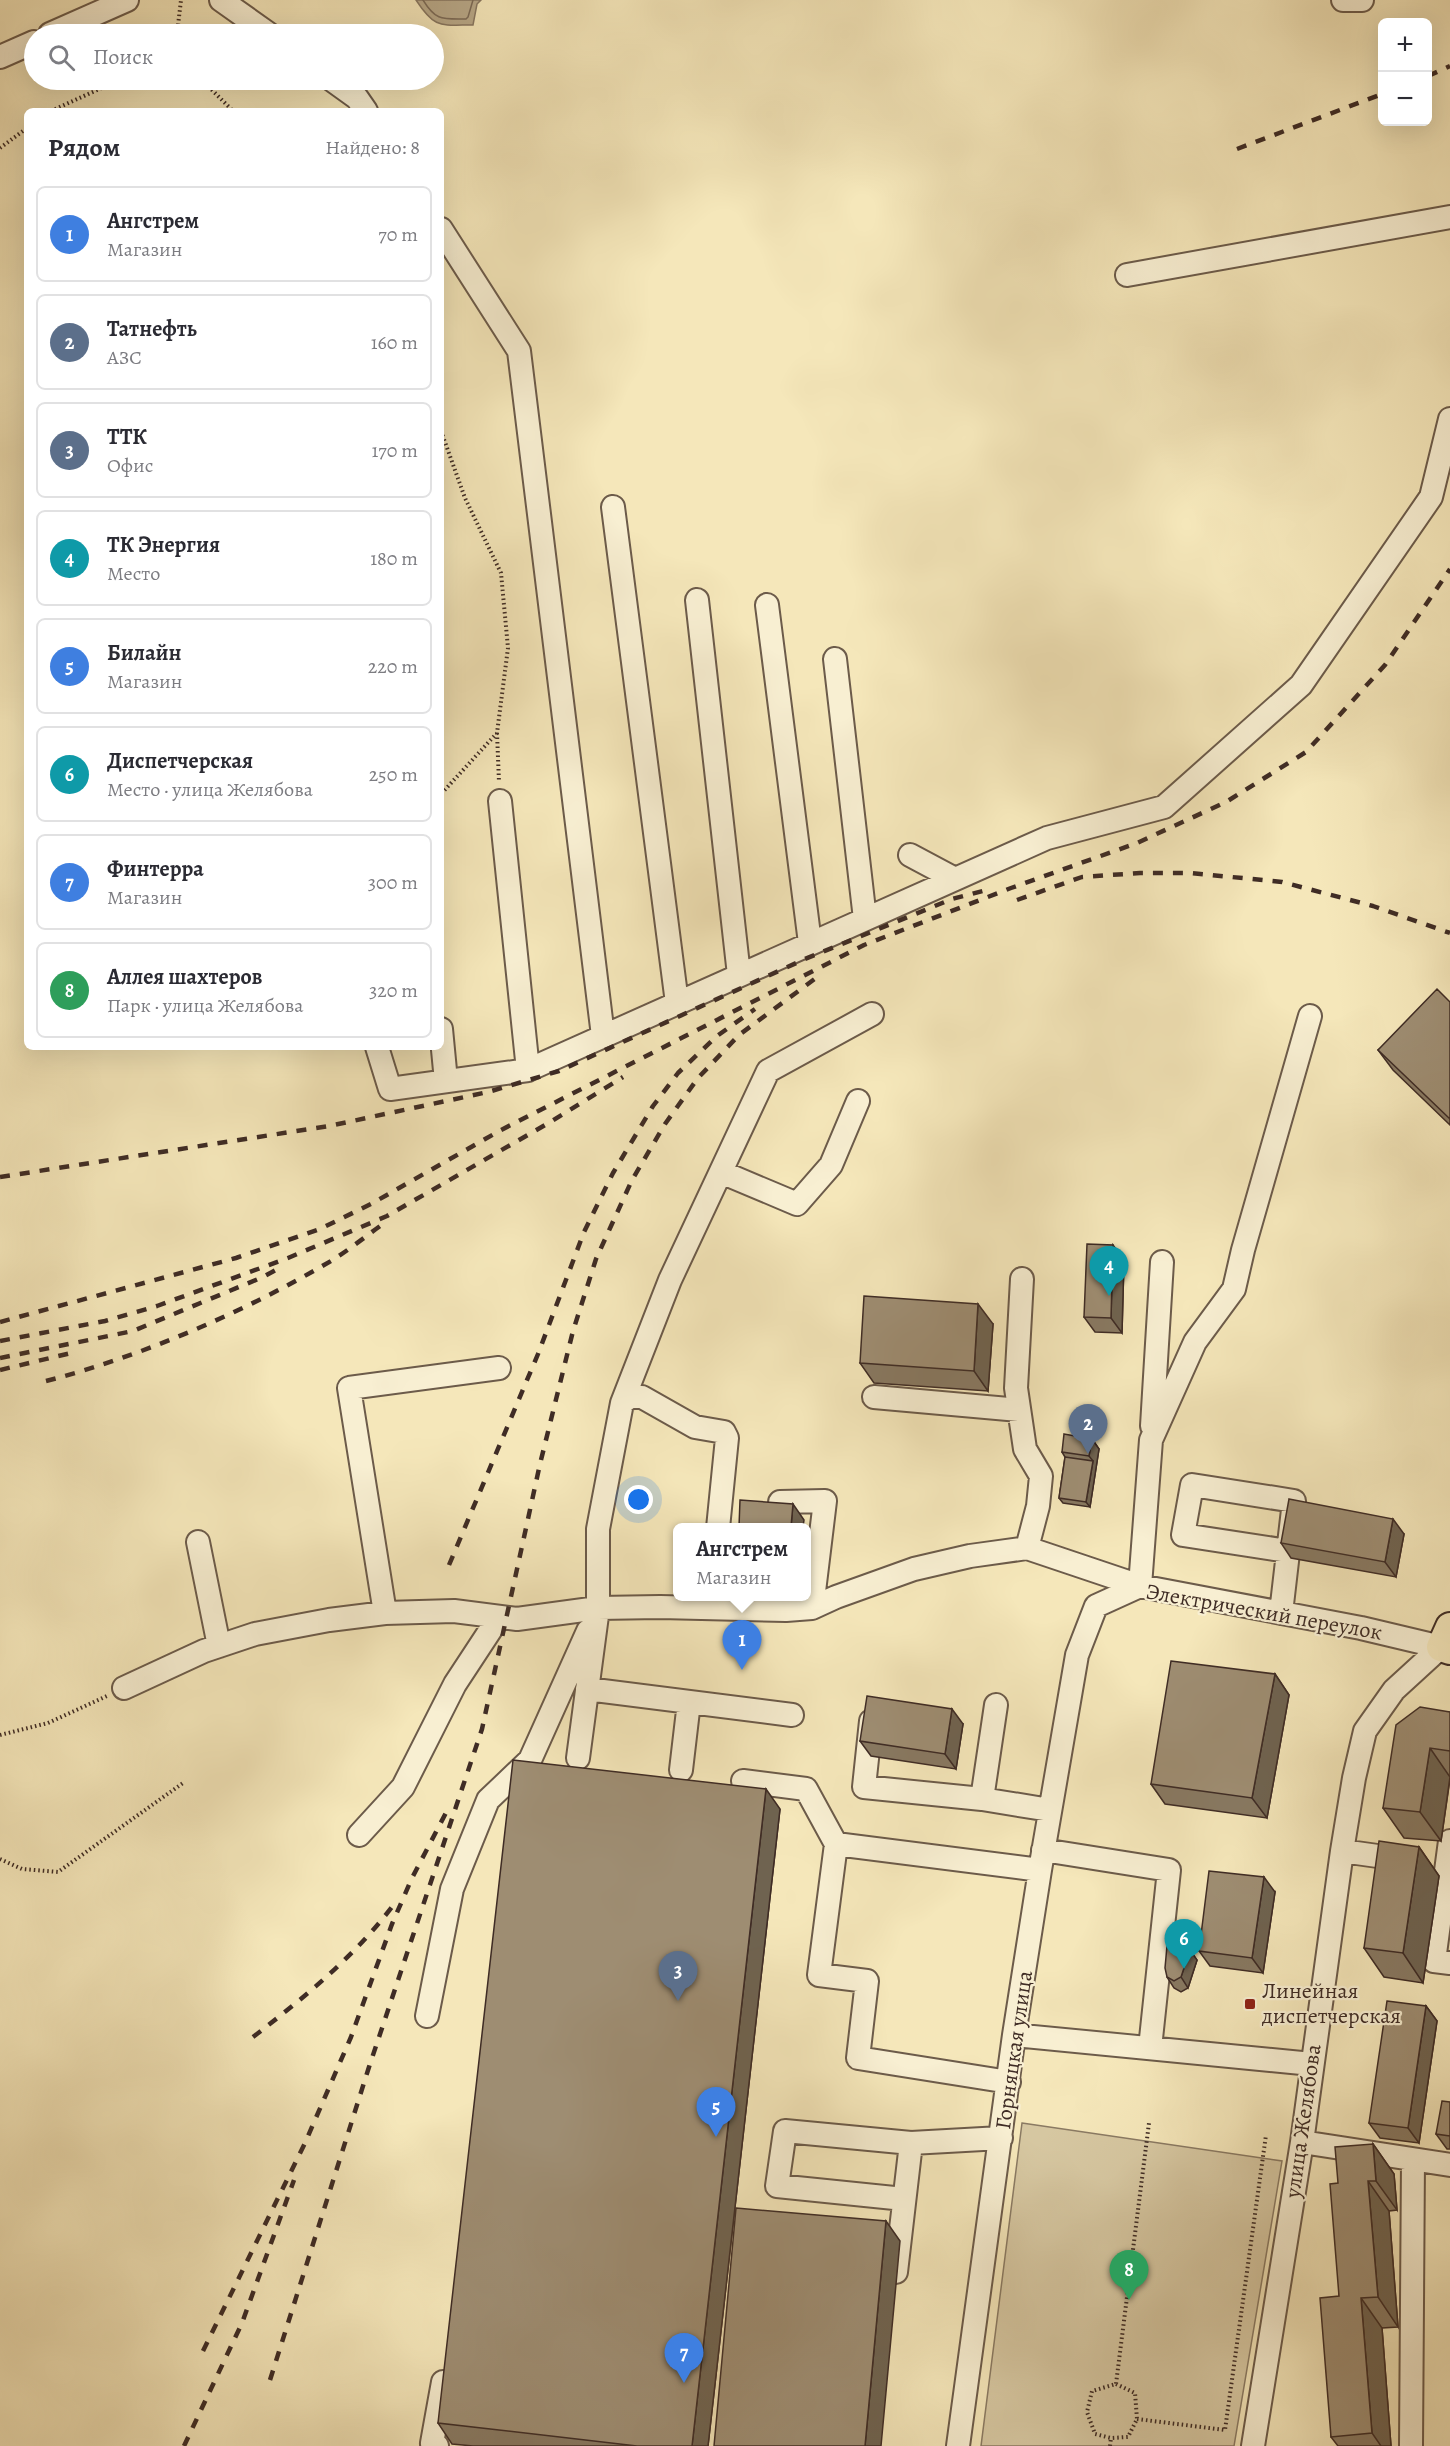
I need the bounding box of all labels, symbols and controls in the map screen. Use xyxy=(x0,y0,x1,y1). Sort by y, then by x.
map controls xyxy=(1378,18,1432,126)
button: + xyxy=(1378,18,1432,72)
search box xyxy=(24,24,444,90)
icon: search xyxy=(45,41,78,74)
text: Поиск xyxy=(93,42,153,72)
button: − xyxy=(1378,72,1432,126)
text: Рядом xyxy=(48,130,120,165)
text: Найдено: 8 xyxy=(325,134,420,161)
text: Ангстрем xyxy=(107,206,199,236)
text: 1 xyxy=(66,221,73,248)
text: 70 m xyxy=(378,221,418,248)
text: Магазин xyxy=(107,236,182,263)
text: Татнефть xyxy=(107,314,197,344)
text: 2 xyxy=(65,329,74,356)
text: 160 m xyxy=(371,329,418,356)
text: АЗС xyxy=(107,344,142,371)
text: ТТК xyxy=(107,422,147,452)
text: 3 xyxy=(65,437,74,464)
text: 170 m xyxy=(372,437,418,464)
text: Офис xyxy=(107,452,153,479)
text: ТК Энергия xyxy=(107,530,220,560)
text: 4 xyxy=(65,545,74,572)
text: 180 m xyxy=(370,545,418,572)
text: Место xyxy=(107,560,160,587)
text: Билайн xyxy=(107,638,182,668)
text: 5 xyxy=(65,653,74,680)
text: 220 m xyxy=(368,653,418,680)
text: Магазин xyxy=(107,668,182,695)
text: Диспетчерская xyxy=(107,746,253,776)
text: 6 xyxy=(65,761,74,788)
text: 250 m xyxy=(369,761,418,788)
text: Место · улица Желябова xyxy=(107,776,313,803)
text: Финтерра xyxy=(107,854,204,884)
text: 7 xyxy=(65,869,74,896)
text: 300 m xyxy=(368,869,418,896)
text: Магазин xyxy=(107,884,182,911)
text: Аллея шахтеров xyxy=(107,962,262,992)
text: 8 xyxy=(65,977,74,1004)
text: 320 m xyxy=(369,977,418,1004)
text: Парк · улица Желябова xyxy=(107,992,304,1019)
pin: 4 xyxy=(1090,1246,1128,1296)
pin: 2 xyxy=(1068,1404,1108,1454)
your location xyxy=(624,1485,653,1514)
popup xyxy=(673,1523,811,1601)
text: Ангстрем xyxy=(696,1534,788,1564)
text: Магазин xyxy=(696,1564,771,1591)
street label: Электрический переулок xyxy=(1143,1576,1385,1648)
pin: 1 xyxy=(722,1620,762,1670)
pin: 6 xyxy=(1164,1920,1204,1969)
pin: 3 xyxy=(658,1952,698,2001)
street label: Горняцкая улица xyxy=(988,1968,1040,2131)
place label: Линейная диспетчерская xyxy=(1261,1976,1401,2031)
marker: Линейная диспетчерская xyxy=(1243,1997,1257,2011)
street label: улица Желябова xyxy=(1277,2041,1329,2201)
pin: 5 xyxy=(696,2088,736,2137)
pin: 8 xyxy=(1110,2250,1148,2300)
pin: 7 xyxy=(664,2334,704,2383)

